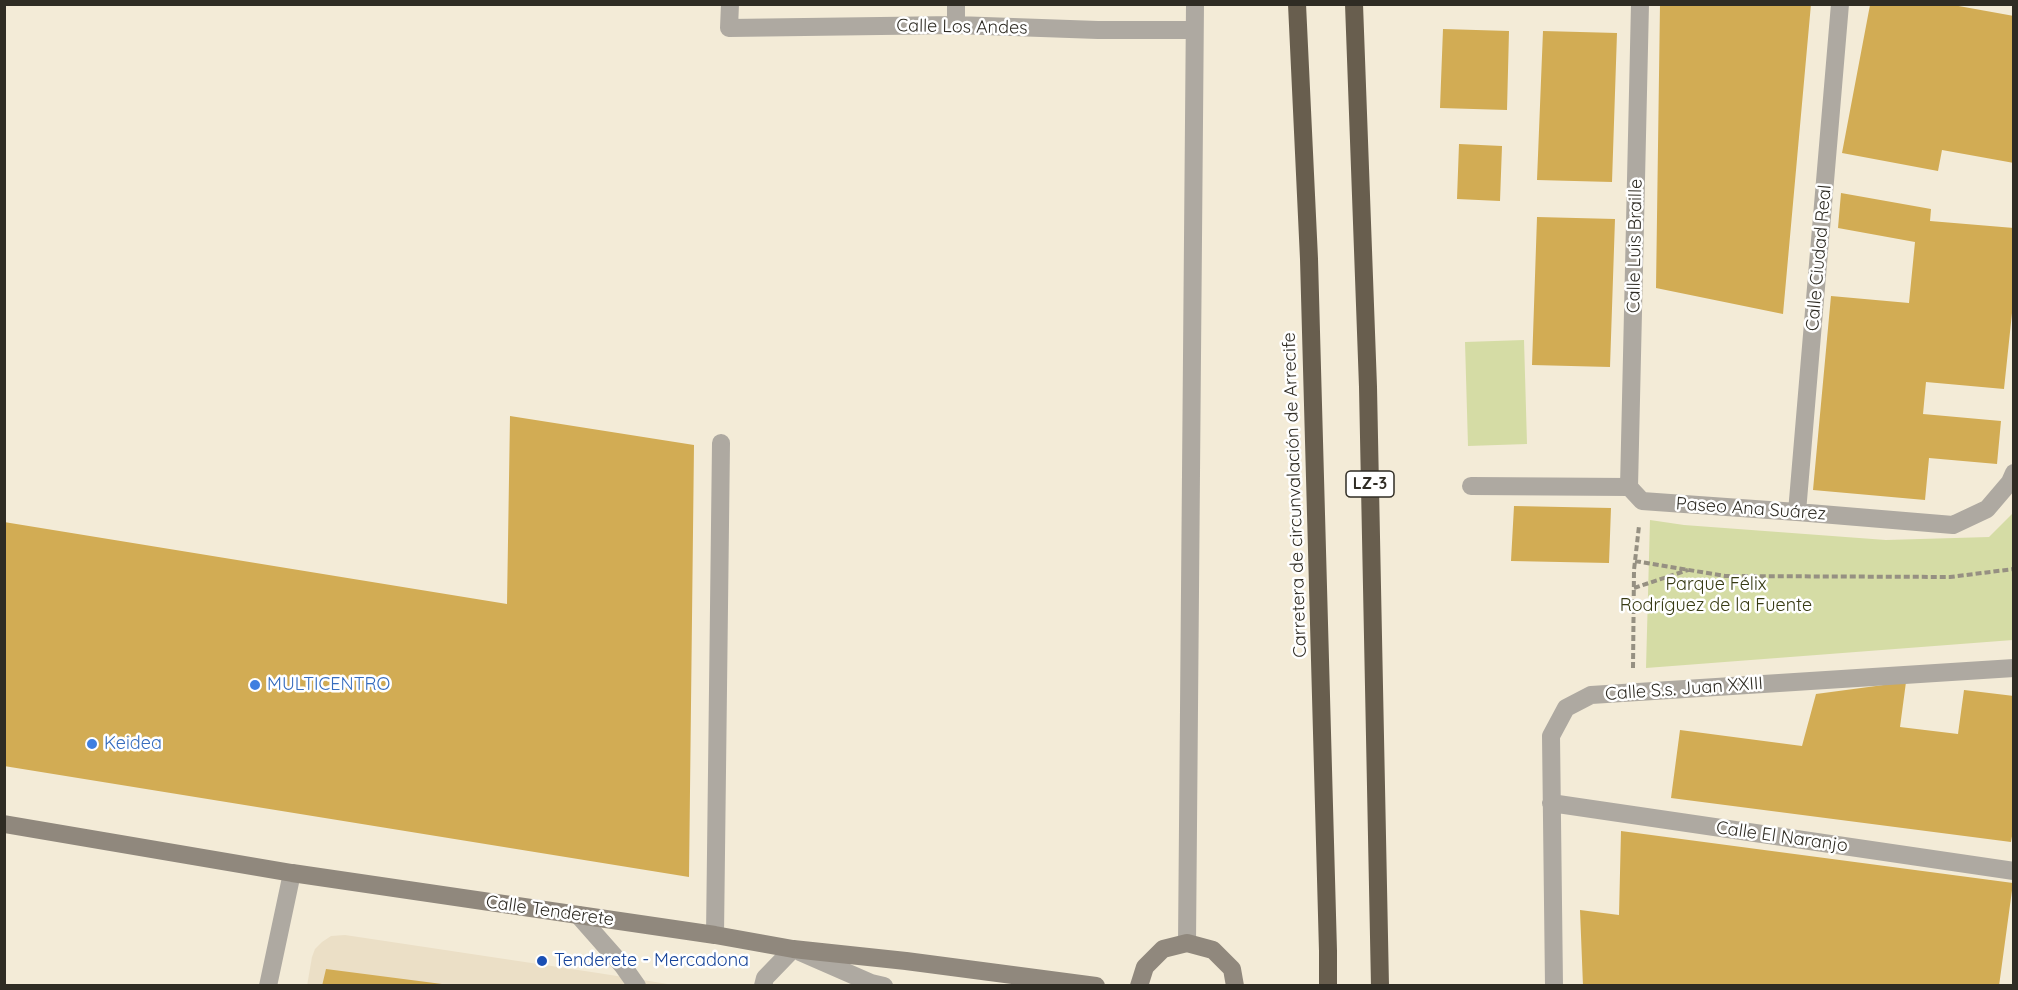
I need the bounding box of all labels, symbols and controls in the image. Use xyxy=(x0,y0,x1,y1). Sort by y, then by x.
street label: Calle Los Andes xyxy=(896,15,1028,39)
street label: Calle Luis Braille xyxy=(1623,179,1647,313)
street label: Calle Ciudad Real xyxy=(1802,184,1836,332)
street label: Carretera de circunvalación de Arrecife xyxy=(1279,332,1311,658)
road number: LZ-3 xyxy=(1346,471,1394,497)
street label: Paseo Ana Suárez xyxy=(1675,493,1827,525)
park label: Parque Félix Rodríguez de la Fuente xyxy=(1620,574,1812,616)
street label: Calle S.s. Juan XXIII xyxy=(1604,673,1764,705)
place label: MULTICENTRO xyxy=(267,674,390,696)
marker: MULTICENTRO xyxy=(248,678,262,692)
place label: Keidea xyxy=(104,733,162,755)
marker: Keidea xyxy=(85,737,99,751)
street label: Calle El Naranjo xyxy=(1715,817,1849,857)
street label: Calle Tenderete xyxy=(485,891,615,931)
place label: Tenderete - Mercadona xyxy=(554,950,749,972)
marker: Tenderete - Mercadona xyxy=(535,954,549,968)

